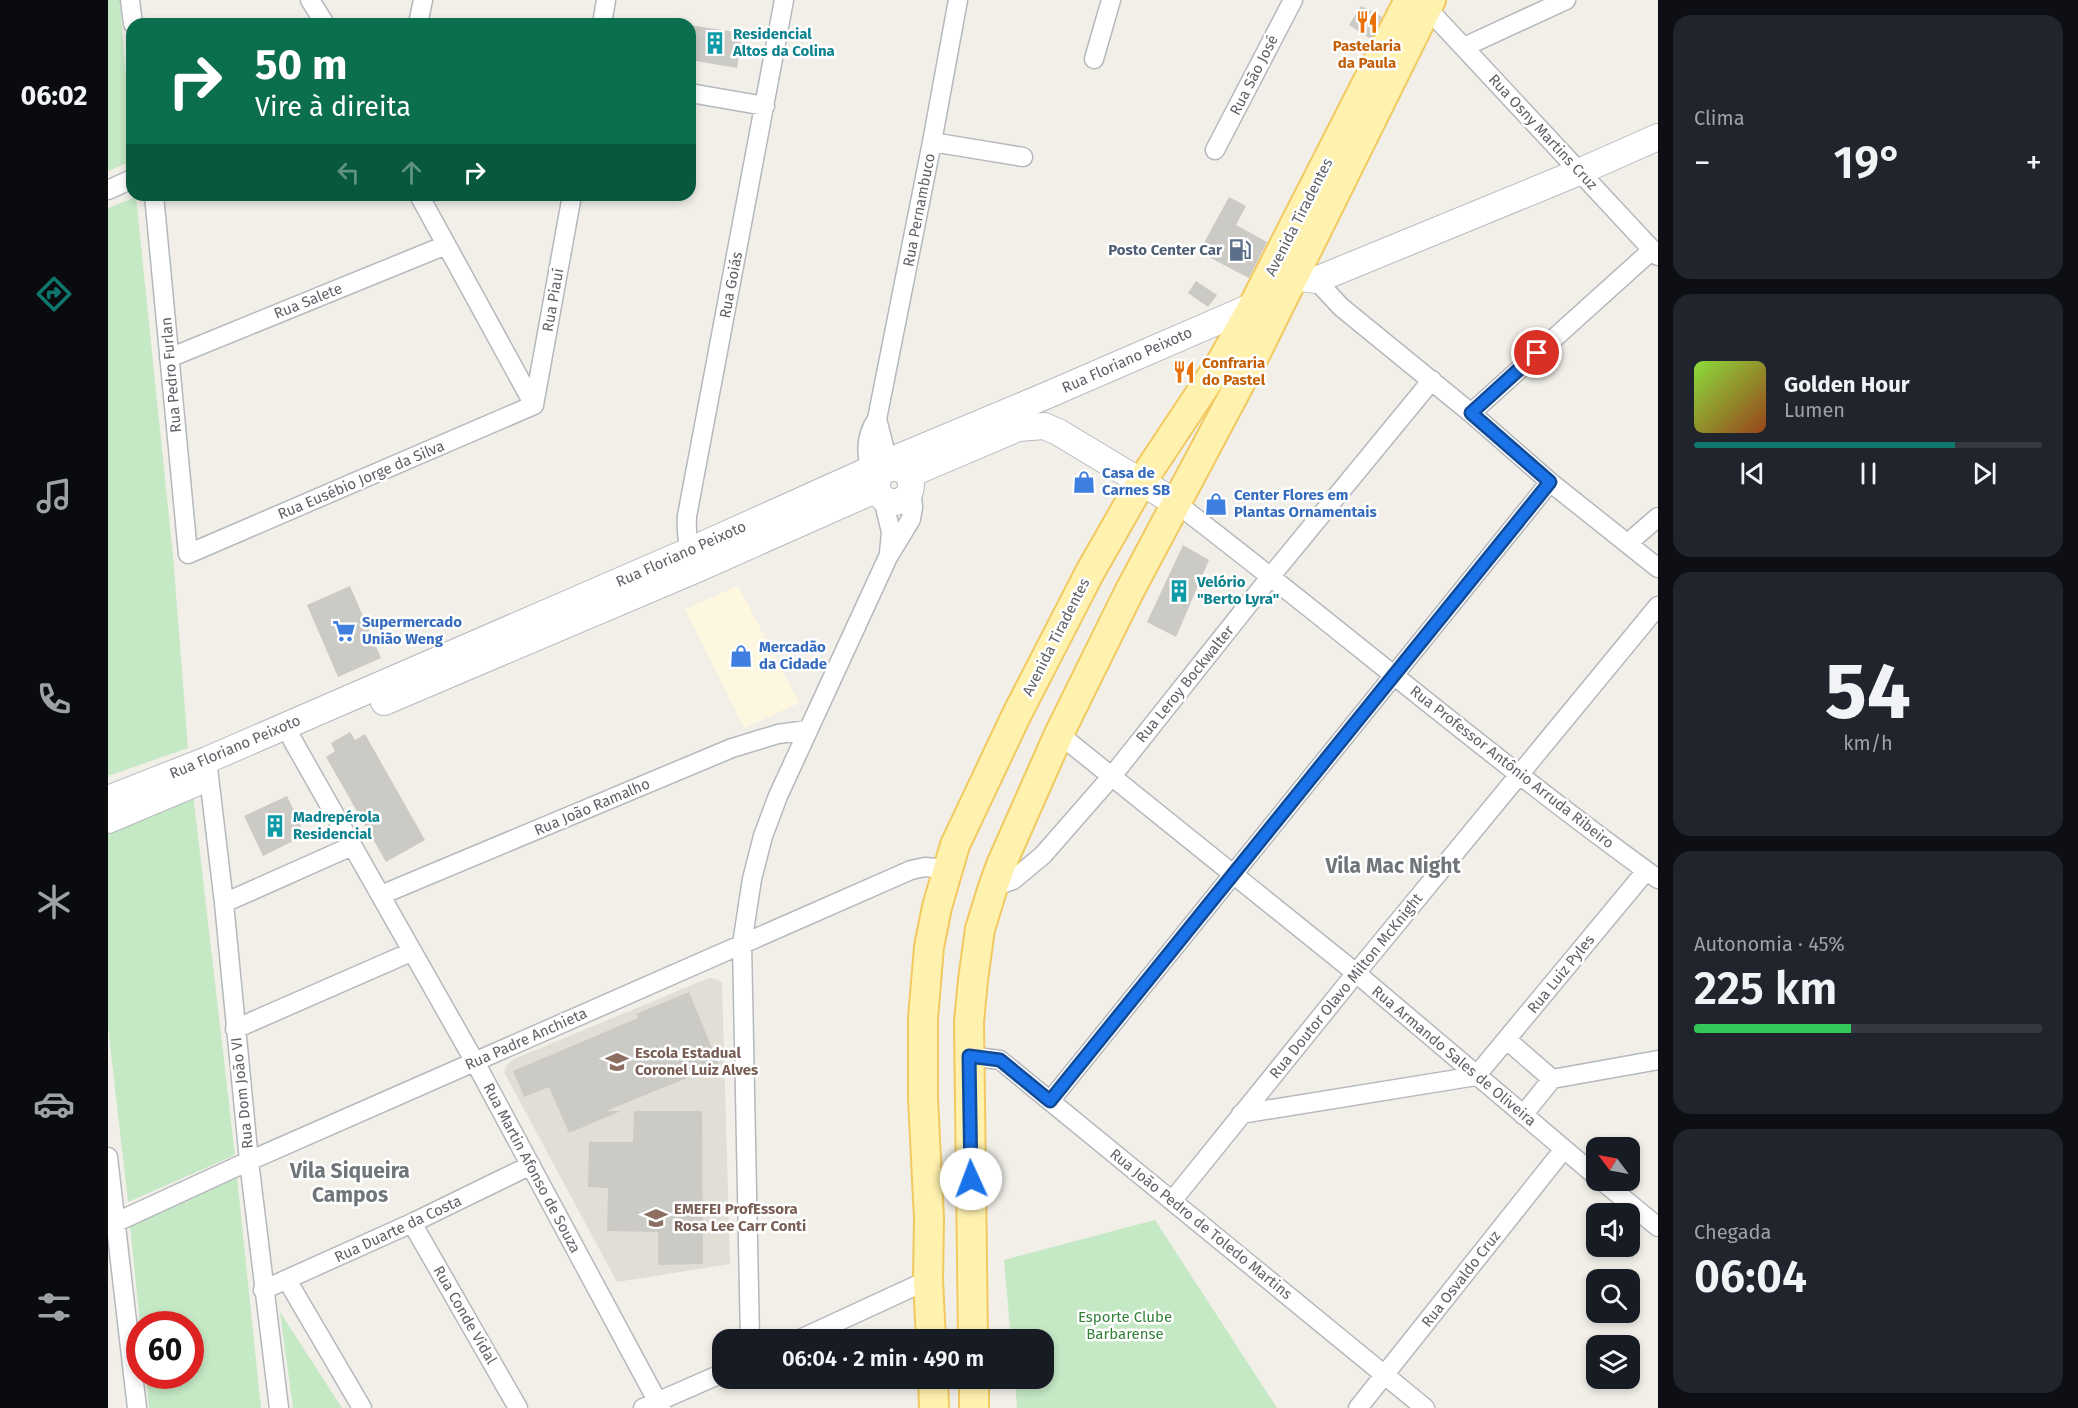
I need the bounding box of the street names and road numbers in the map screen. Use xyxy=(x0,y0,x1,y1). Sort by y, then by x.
street label: Rua São José xyxy=(1226,32,1282,118)
street label: Rua Osny Martins Cruz xyxy=(1485,70,1602,194)
street label: Rua Pernambuco xyxy=(899,152,939,268)
street label: Avenida Tiradentes xyxy=(1261,155,1337,279)
street label: Rua Goiás xyxy=(716,250,746,320)
street label: Rua Piauí xyxy=(539,267,567,333)
street label: Rua Salete xyxy=(271,279,345,323)
street label: Rua Pedro Furlan xyxy=(157,316,185,434)
street label: Rua Floriano Peixoto xyxy=(1059,323,1195,397)
street label: Rua Eusébio Jorge da Silva xyxy=(275,437,447,523)
street label: Rua Floriano Peixoto xyxy=(613,517,749,591)
street label: Avenida Tiradentes xyxy=(1018,575,1094,699)
street label: Rua Leroy Bockwalter xyxy=(1132,622,1238,746)
street label: Rua Professor Antônio Arruda Ribeiro xyxy=(1406,682,1618,852)
street label: Rua Floriano Peixoto xyxy=(167,711,303,783)
street label: Rua João Ramalho xyxy=(531,775,653,839)
street label: Rua Doutor Olavo Milton McKnight xyxy=(1266,889,1427,1082)
street label: Rua Luiz Pyles xyxy=(1524,931,1598,1017)
street label: Rua Armando Sales de Oliveira xyxy=(1368,982,1540,1130)
street label: Rua Padre Anchieta xyxy=(462,1004,590,1074)
street label: Rua Dom João VI xyxy=(227,1036,257,1150)
street label: Rua Martin Afonso de Souza xyxy=(479,1080,585,1256)
street label: Rua João Pedro de Toledo Martins xyxy=(1106,1145,1296,1303)
street label: Rua Duarte da Costa xyxy=(332,1192,464,1266)
street label: Rua Osvaldo Cruz xyxy=(1418,1227,1505,1331)
street label: Rua Conde Vidal xyxy=(430,1263,501,1368)

